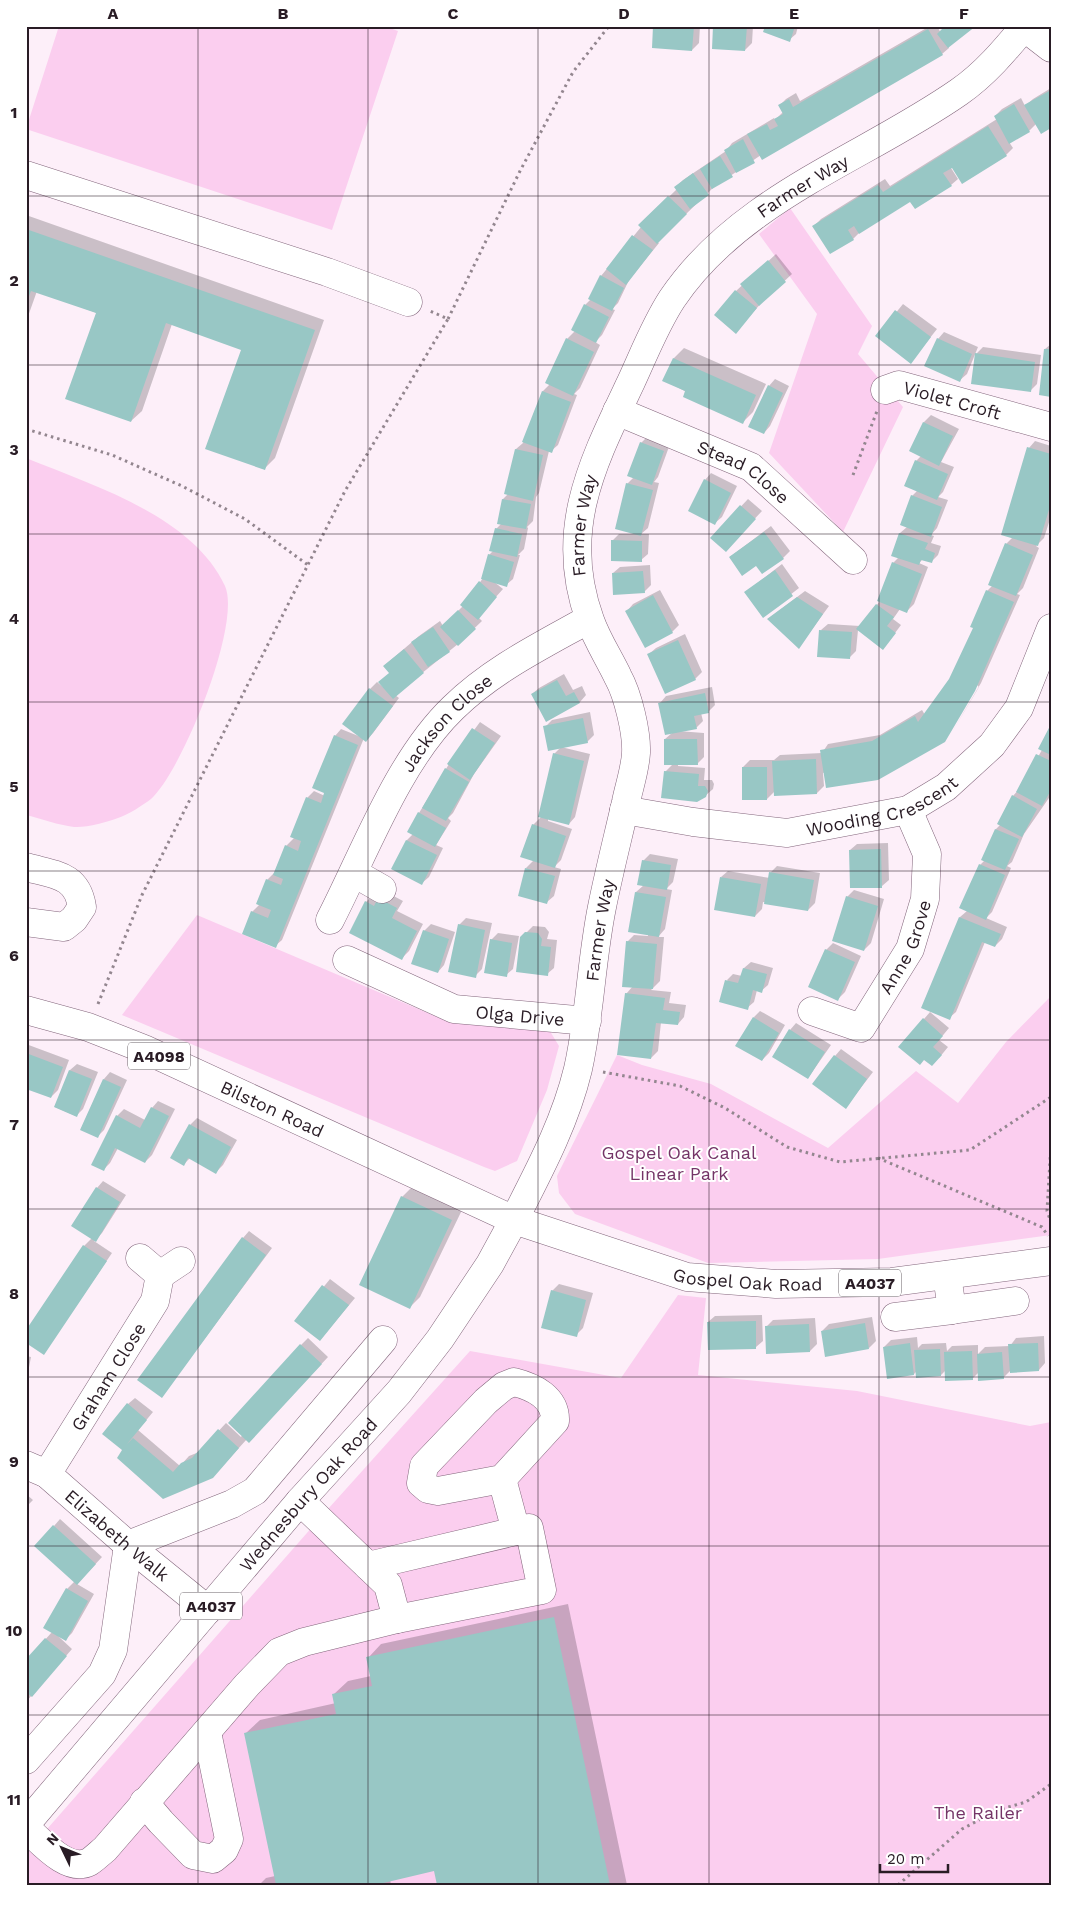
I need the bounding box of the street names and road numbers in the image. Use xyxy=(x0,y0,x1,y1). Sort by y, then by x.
street label: Farmer Way xyxy=(753,149,852,222)
street label: Violet Croft xyxy=(901,376,1004,423)
street label: Stead Close xyxy=(694,435,794,508)
street label: Farmer Way xyxy=(566,471,601,578)
street label: Jackson Close xyxy=(396,669,496,776)
street label: Wooding Crescent xyxy=(804,771,962,840)
street label: Farmer Way xyxy=(581,876,618,982)
street label: Anne Grove xyxy=(874,897,935,997)
street label: Olga Drive xyxy=(475,1000,565,1029)
road number: A4098 xyxy=(128,1042,190,1070)
street label: Bilston Road xyxy=(218,1076,327,1141)
street label: Gospel Oak Road xyxy=(670,1263,823,1295)
road number: A4037 xyxy=(839,1270,901,1296)
street label: Graham Close xyxy=(66,1318,150,1434)
street label: Wednesbury Oak Road xyxy=(235,1413,381,1575)
street label: Elizabeth Walk xyxy=(61,1485,174,1585)
road number: A4037 xyxy=(180,1592,242,1620)

